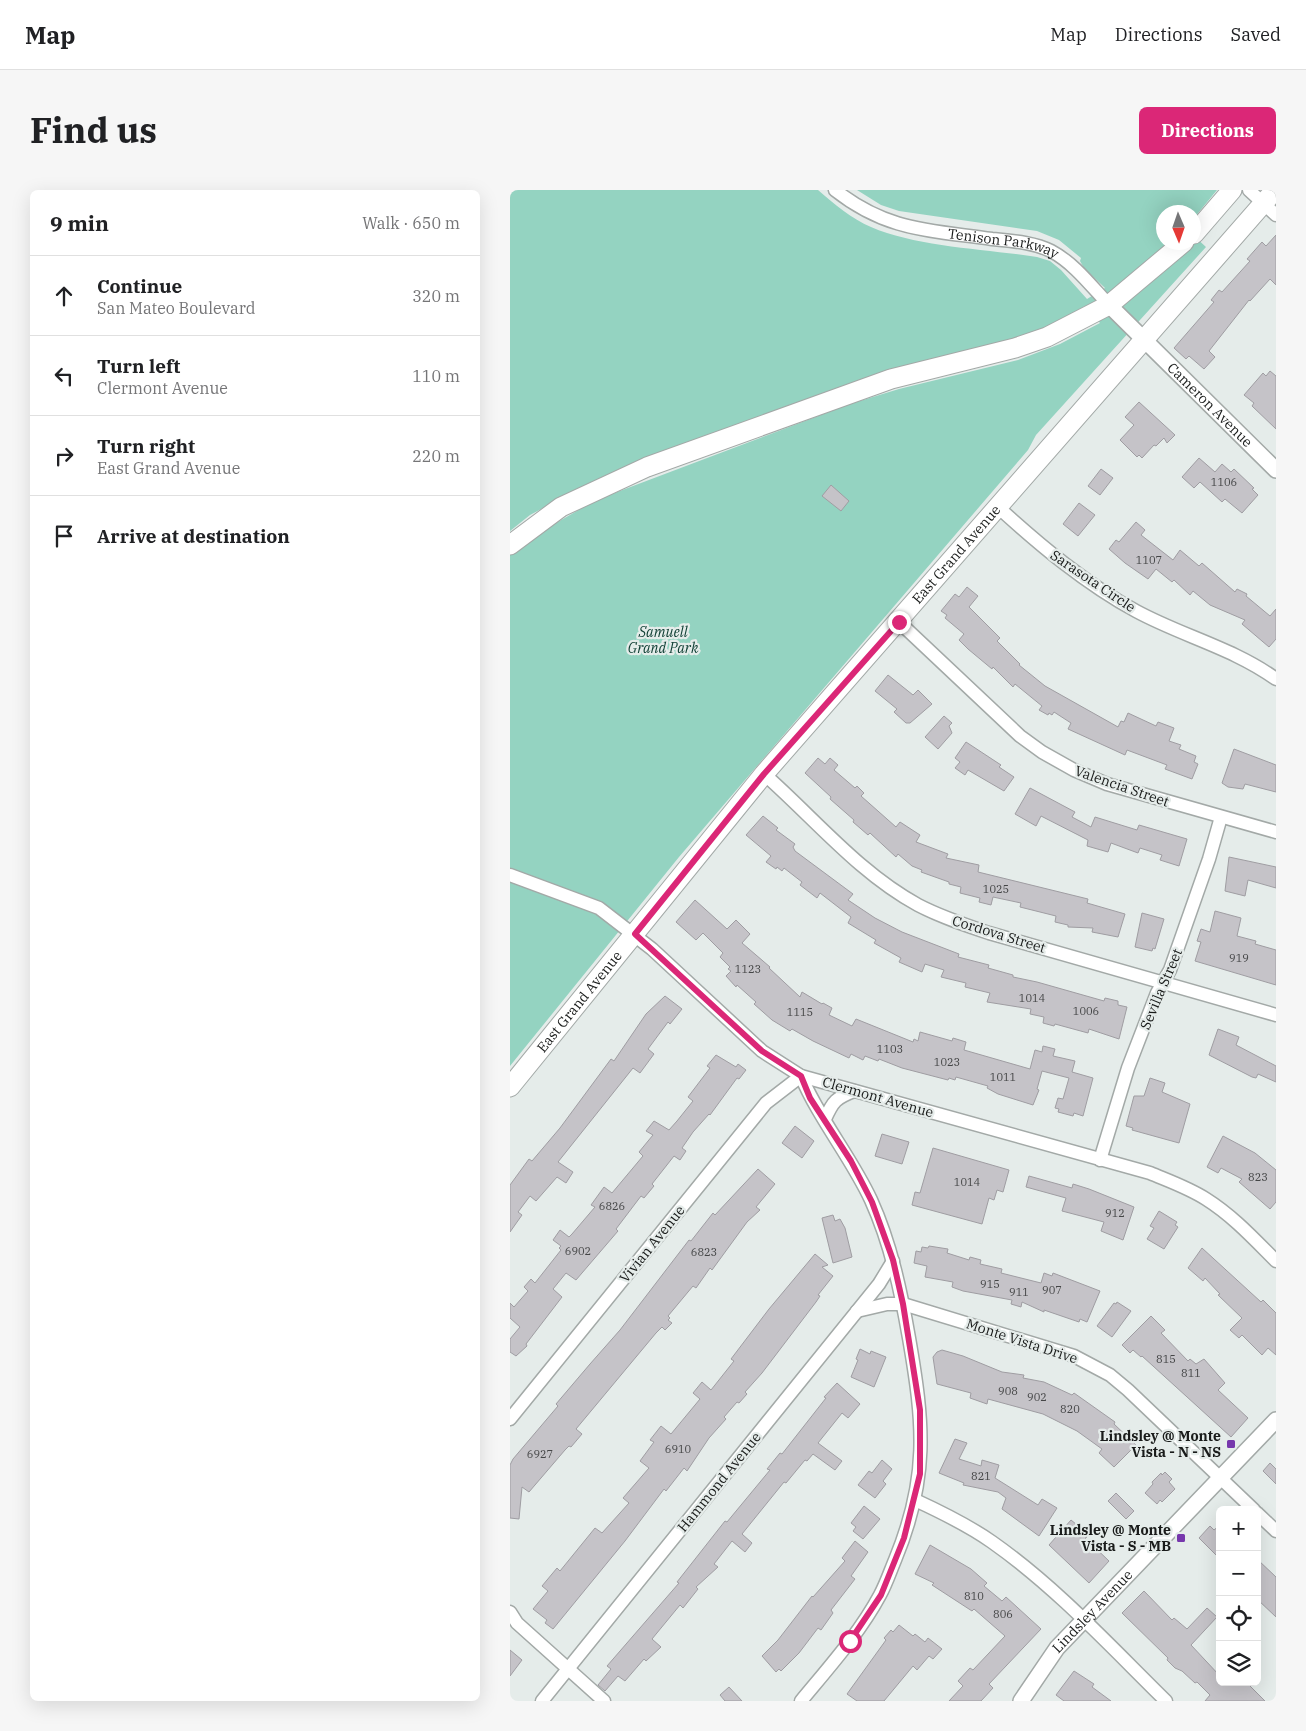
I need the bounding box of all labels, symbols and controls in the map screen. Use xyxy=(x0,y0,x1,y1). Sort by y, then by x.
text: Map xyxy=(25,19,75,51)
text: Map xyxy=(1050,23,1087,46)
text: Directions xyxy=(1115,23,1203,46)
text: Saved xyxy=(1231,23,1281,46)
text: Find us xyxy=(30,107,157,153)
button: Directions xyxy=(1139,107,1276,154)
north arrow xyxy=(1156,205,1201,250)
text: 9 min xyxy=(50,209,109,237)
text: Walk · 650 m xyxy=(362,213,460,233)
street label: Tenison Parkway xyxy=(947,224,1063,263)
text: Continue xyxy=(97,274,182,298)
icon: ahead xyxy=(50,282,78,310)
text: 320 m xyxy=(412,286,460,306)
text: San Mateo Boulevard xyxy=(97,298,255,318)
text: Turn left xyxy=(97,354,180,378)
street label: Cameron Avenue xyxy=(1163,359,1257,451)
icon: left xyxy=(50,362,78,390)
text: 110 m xyxy=(412,366,460,386)
text: Clermont Avenue xyxy=(97,378,228,398)
text: Turn right xyxy=(97,434,195,458)
icon: right xyxy=(50,442,78,470)
text: 220 m xyxy=(412,446,460,466)
text: East Grand Avenue xyxy=(97,458,240,478)
house number: 1106 xyxy=(1211,475,1237,489)
street label: East Grand Avenue xyxy=(908,501,1004,607)
icon: arrive xyxy=(50,522,78,550)
text: Arrive at destination xyxy=(97,524,290,548)
street label: Sarasota Circle xyxy=(1047,546,1139,616)
house number: 1107 xyxy=(1136,553,1162,567)
route end xyxy=(888,611,911,634)
park label: Samuell Grand Park xyxy=(628,623,699,657)
street label: Valencia Street xyxy=(1072,761,1172,811)
house number: 1025 xyxy=(983,882,1009,896)
street label: Cordova Street xyxy=(950,911,1048,957)
street label: Sevilla Street xyxy=(1136,946,1186,1032)
street label: East Grand Avenue xyxy=(533,947,626,1056)
house number: 919 xyxy=(1229,951,1249,965)
house number: 1123 xyxy=(735,962,761,976)
house number: 1014 xyxy=(1019,991,1046,1005)
house number: 1006 xyxy=(1073,1004,1099,1018)
house number: 1115 xyxy=(787,1005,813,1019)
house number: 1103 xyxy=(877,1042,903,1056)
house number: 1023 xyxy=(934,1055,960,1069)
house number: 1011 xyxy=(990,1070,1016,1084)
street label: Clermont Avenue xyxy=(820,1073,936,1121)
house number: 823 xyxy=(1248,1170,1268,1184)
house number: 1014 xyxy=(954,1175,981,1189)
house number: 6826 xyxy=(599,1199,625,1213)
street label: Vivian Avenue xyxy=(615,1202,689,1286)
house number: 912 xyxy=(1105,1206,1125,1220)
house number: 6902 xyxy=(565,1244,591,1258)
house number: 6823 xyxy=(691,1245,717,1259)
house number: 915 xyxy=(980,1277,1000,1291)
house number: 907 xyxy=(1042,1283,1062,1297)
house number: 911 xyxy=(1009,1285,1029,1299)
street label: Monte Vista Drive xyxy=(964,1315,1080,1367)
house number: 815 xyxy=(1156,1352,1176,1366)
house number: 811 xyxy=(1181,1366,1201,1380)
house number: 908 xyxy=(998,1384,1018,1398)
house number: 902 xyxy=(1027,1390,1047,1404)
house number: 820 xyxy=(1060,1402,1080,1416)
place label: Lindsley @ Monte Vista - N - NS xyxy=(1100,1427,1221,1461)
street label: Hammond Avenue xyxy=(673,1428,765,1536)
marker: Lindsley @ Monte Vista - N - NS xyxy=(1225,1438,1237,1450)
house number: 6910 xyxy=(665,1442,692,1456)
house number: 6927 xyxy=(527,1447,553,1461)
house number: 821 xyxy=(971,1469,991,1483)
map controls xyxy=(1216,1506,1261,1686)
button: + xyxy=(1216,1506,1261,1551)
place label: Lindsley @ Monte Vista - S - MB xyxy=(1050,1521,1171,1555)
marker: Lindsley @ Monte Vista - S - MB xyxy=(1175,1532,1187,1544)
button: − xyxy=(1216,1551,1261,1596)
street label: Lindsley Avenue xyxy=(1048,1566,1136,1657)
house number: 810 xyxy=(964,1589,984,1603)
button: locate xyxy=(1216,1596,1261,1641)
house number: 806 xyxy=(993,1607,1013,1621)
route start xyxy=(839,1630,862,1653)
button: layers xyxy=(1216,1641,1261,1686)

